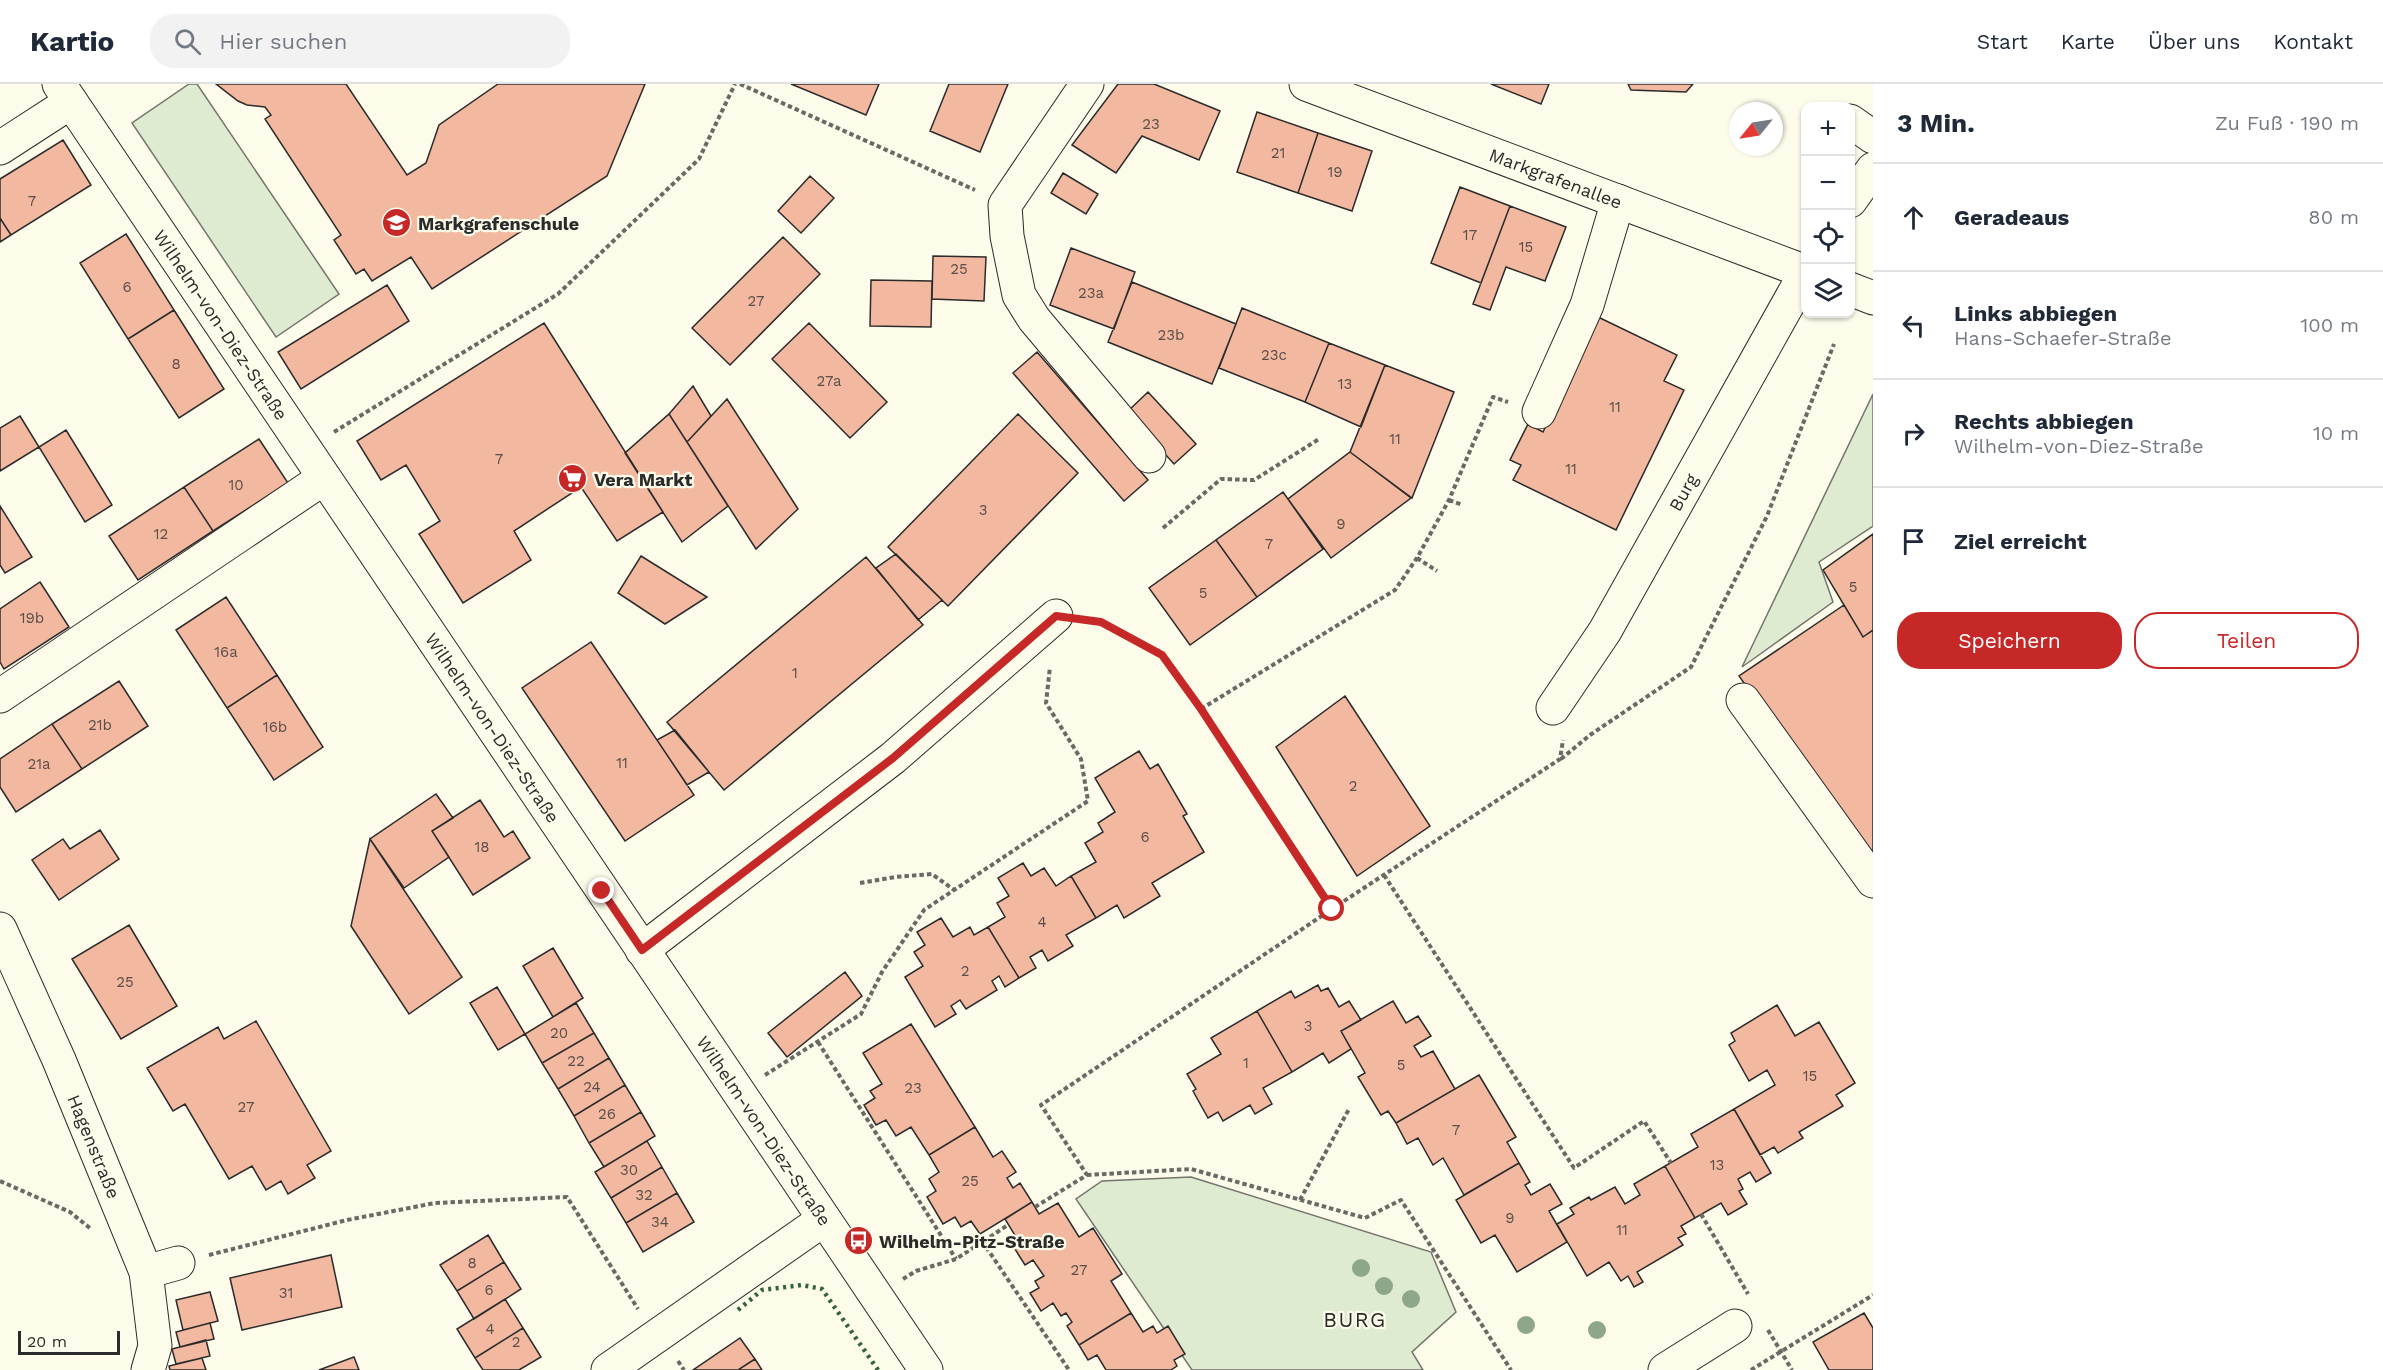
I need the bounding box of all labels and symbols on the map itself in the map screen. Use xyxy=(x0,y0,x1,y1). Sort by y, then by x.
north arrow xyxy=(1729,102,1783,156)
house number: 23 xyxy=(1142,115,1160,133)
street label: Markgrafenallee xyxy=(1487,143,1625,212)
house number: 21 xyxy=(1271,144,1285,162)
house number: 19 xyxy=(1327,163,1343,181)
house number: 7 xyxy=(28,192,36,210)
school or university icon: Markgrafenschule xyxy=(381,207,413,239)
place label: Markgrafenschule xyxy=(418,213,579,234)
street label: Wilhelm-von-Diez-Straße xyxy=(150,225,293,423)
house number: 17 xyxy=(1463,226,1477,244)
house number: 15 xyxy=(1519,238,1533,256)
house number: 25 xyxy=(950,260,968,278)
house number: 6 xyxy=(122,278,132,296)
house number: 23a xyxy=(1078,284,1104,302)
house number: 27 xyxy=(748,292,764,310)
house number: 23b xyxy=(1158,326,1184,344)
house number: 23c xyxy=(1261,346,1287,364)
house number: 8 xyxy=(171,355,181,373)
house number: 27a xyxy=(817,372,842,390)
house number: 13 xyxy=(1338,375,1352,393)
house number: 11 xyxy=(1609,398,1621,416)
house number: 11 xyxy=(1389,430,1401,448)
house number: 7 xyxy=(495,450,503,468)
house number: 11 xyxy=(1565,460,1577,478)
supermarket icon: Vera Markt xyxy=(557,463,589,495)
place label: Vera Markt xyxy=(594,469,692,490)
street label: Burg xyxy=(1664,470,1702,514)
house number: 10 xyxy=(228,476,244,494)
house number: 3 xyxy=(979,501,987,519)
house number: 9 xyxy=(1336,515,1346,533)
house number: 12 xyxy=(154,525,168,543)
house number: 7 xyxy=(1265,535,1273,553)
house number: 5 xyxy=(1849,578,1857,596)
house number: 5 xyxy=(1199,584,1207,602)
house number: 19b xyxy=(20,609,44,627)
street label: Wilhelm-von-Diez-Straße xyxy=(421,628,564,826)
house number: 16a xyxy=(214,643,238,661)
house number: 1 xyxy=(792,664,798,682)
house number: 21b xyxy=(88,716,112,734)
house number: 16b xyxy=(263,718,287,736)
house number: 11 xyxy=(616,754,628,772)
house number: 21a xyxy=(27,755,51,773)
house number: 2 xyxy=(1349,777,1357,795)
house number: 6 xyxy=(1140,828,1150,846)
house number: 18 xyxy=(474,838,490,856)
route end xyxy=(588,877,614,903)
route start xyxy=(1318,895,1344,921)
house number: 4 xyxy=(1037,913,1047,931)
house number: 2 xyxy=(961,962,969,980)
house number: 25 xyxy=(116,973,134,991)
house number: 3 xyxy=(1304,1017,1312,1035)
house number: 20 xyxy=(550,1024,568,1042)
street label: Wilhelm-von-Diez-Straße xyxy=(693,1031,836,1229)
house number: 22 xyxy=(567,1052,585,1070)
house number: 1 xyxy=(1243,1054,1249,1072)
house number: 5 xyxy=(1397,1056,1405,1074)
house number: 15 xyxy=(1803,1067,1817,1085)
house number: 24 xyxy=(583,1078,601,1096)
house number: 23 xyxy=(904,1079,922,1097)
street label: Hagenstraße xyxy=(64,1091,125,1201)
house number: 27 xyxy=(238,1098,254,1116)
house number: 26 xyxy=(598,1105,616,1123)
house number: 7 xyxy=(1452,1121,1460,1139)
house number: 13 xyxy=(1710,1156,1724,1174)
house number: 30 xyxy=(620,1161,638,1179)
house number: 25 xyxy=(961,1172,979,1190)
house number: 32 xyxy=(635,1186,653,1204)
house number: 9 xyxy=(1505,1209,1515,1227)
house number: 34 xyxy=(651,1213,669,1231)
house number: 11 xyxy=(1616,1221,1628,1239)
bus stop icon: Wilhelm-Pitz-Straße xyxy=(842,1225,874,1257)
place label: Wilhelm-Pitz-Straße xyxy=(879,1231,1065,1252)
house number: 8 xyxy=(467,1254,477,1272)
house number: 27 xyxy=(1071,1261,1087,1279)
house number: 6 xyxy=(484,1281,494,1299)
house number: 31 xyxy=(279,1284,293,1302)
district label: BURG xyxy=(1323,1307,1387,1332)
house number: 4 xyxy=(485,1320,495,1338)
scale bar xyxy=(18,1328,120,1356)
house number: 2 xyxy=(512,1333,520,1351)

